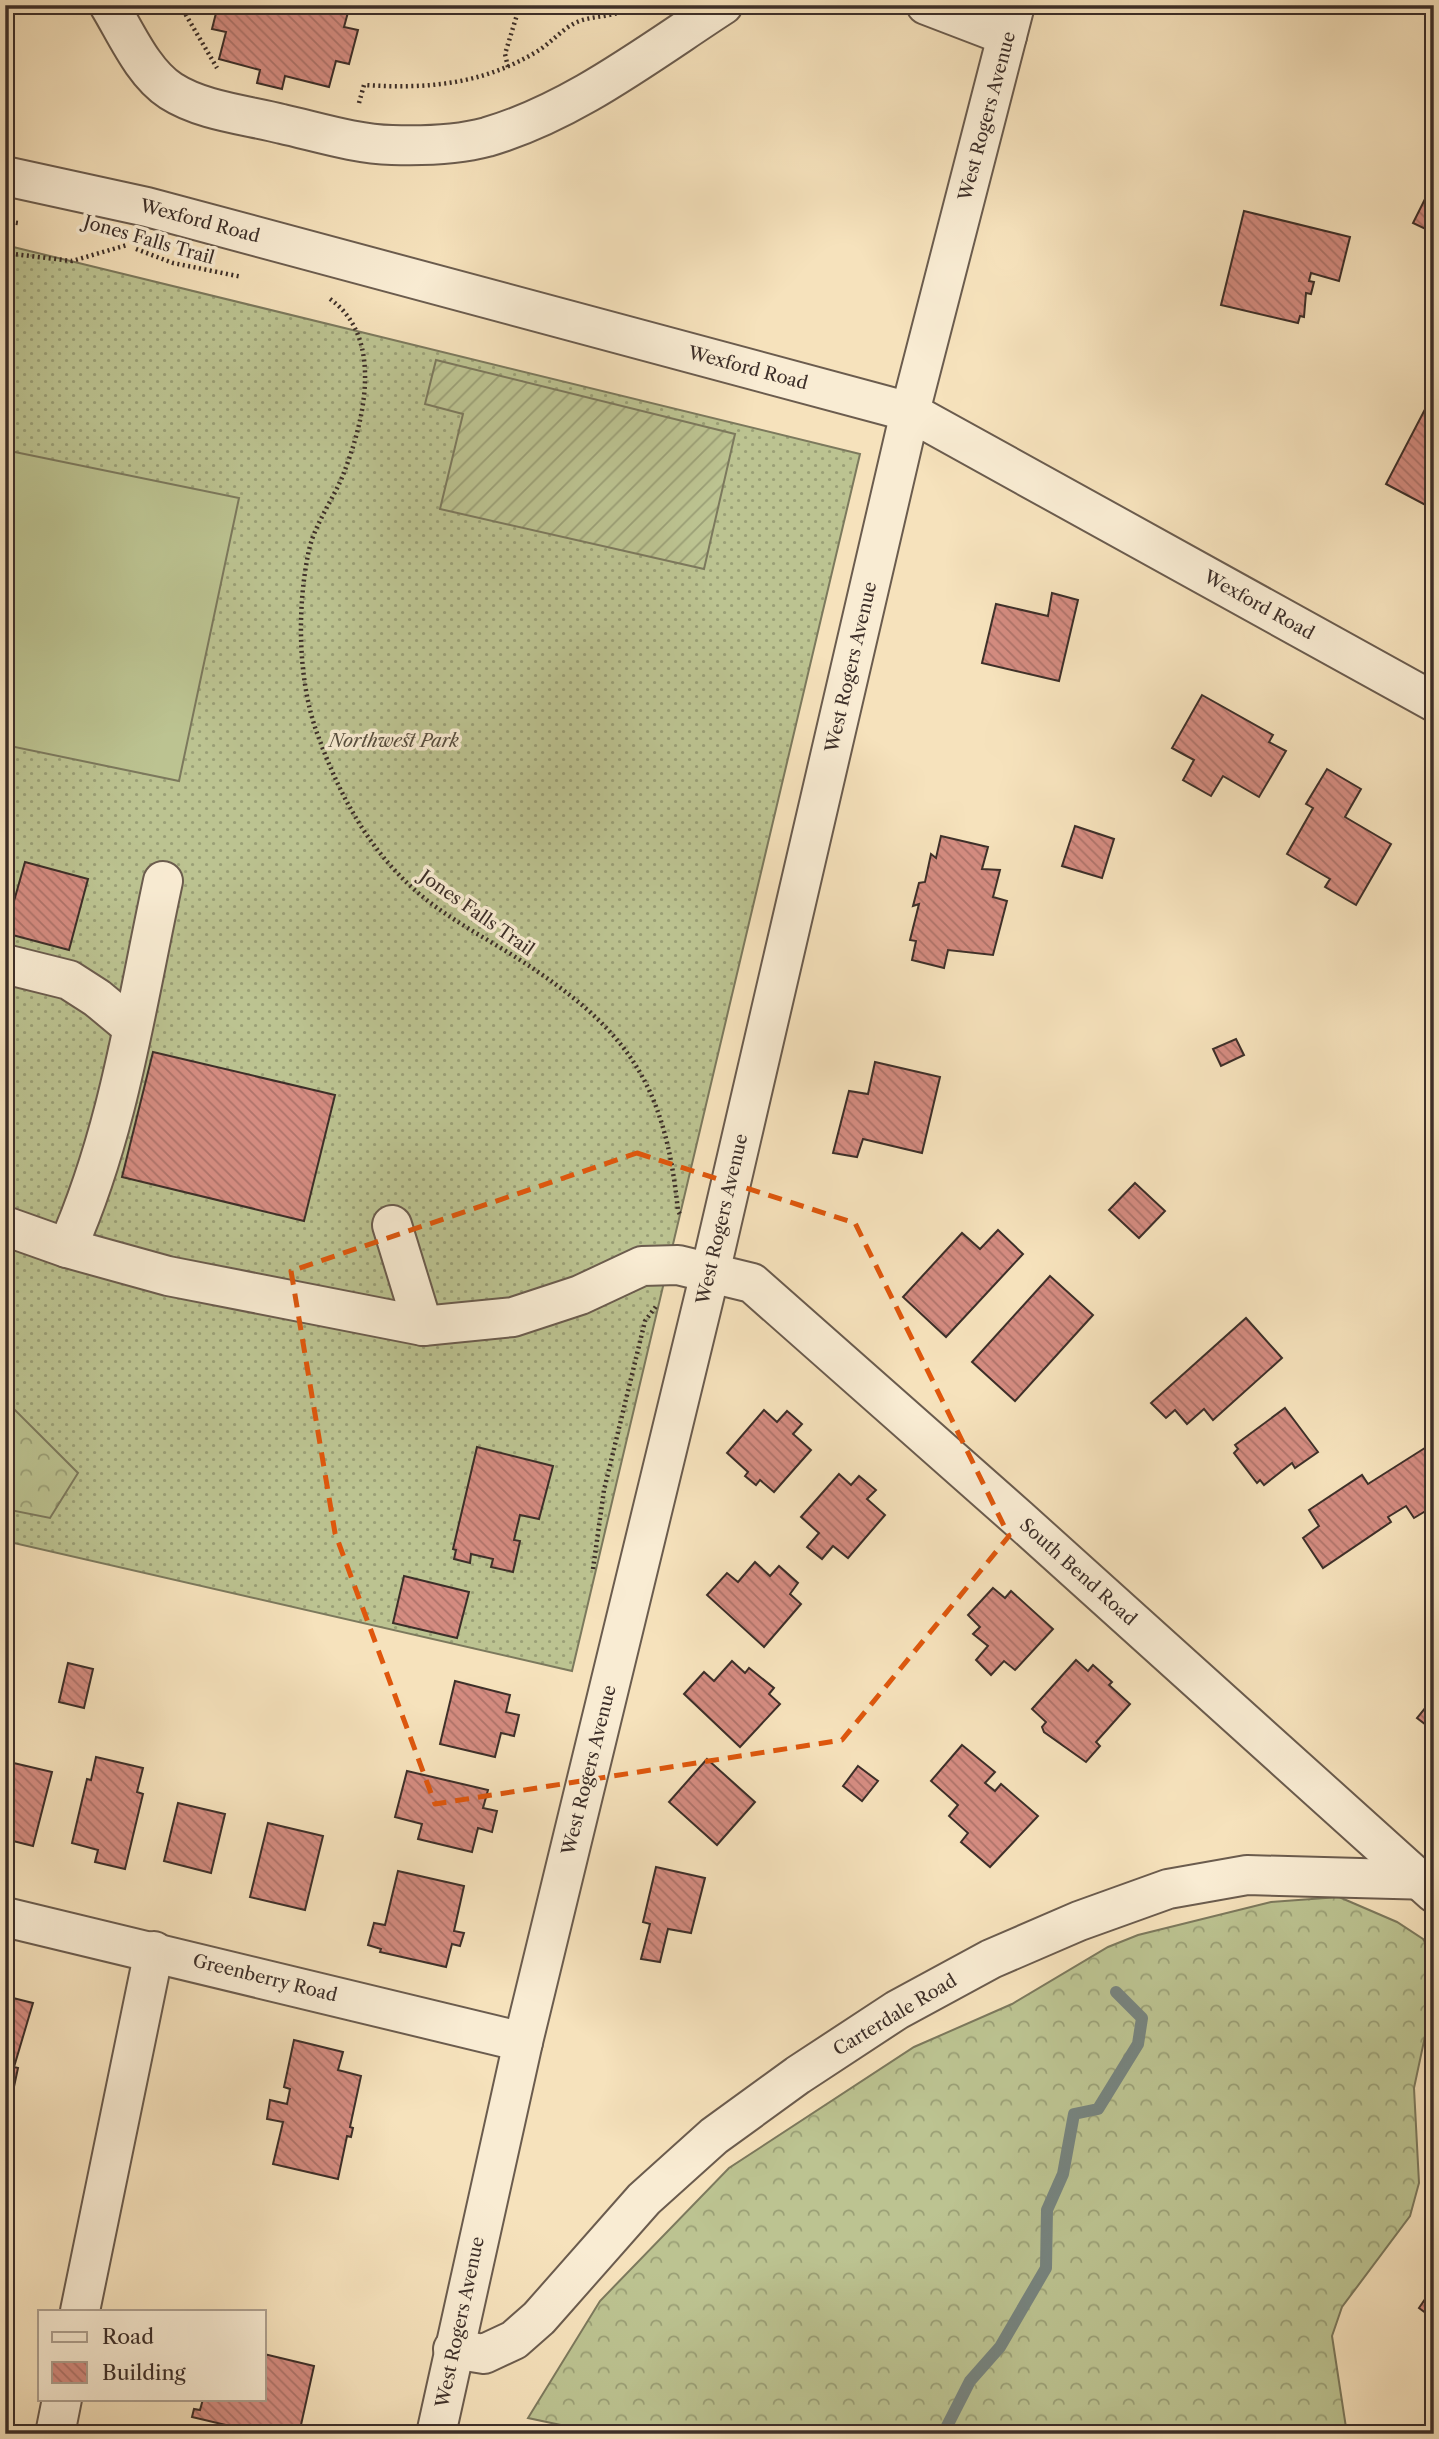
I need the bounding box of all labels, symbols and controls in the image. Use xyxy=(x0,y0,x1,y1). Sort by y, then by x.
street label: West Rogers Avenue xyxy=(954,29,1020,204)
street label: Wexford Road xyxy=(137,194,262,248)
street label: Jones Falls Trail xyxy=(78,210,217,269)
street label: Wexford Road xyxy=(685,341,810,395)
street label: Wexford Road xyxy=(1199,565,1318,644)
street label: West Rogers Avenue xyxy=(820,580,881,755)
park label: Northwest Park xyxy=(327,730,460,752)
street label: Jones Falls Trail xyxy=(413,864,539,961)
street label: West Rogers Avenue xyxy=(691,1132,752,1307)
street label: South Bend Road xyxy=(1015,1514,1141,1630)
street label: West Rogers Avenue xyxy=(557,1683,621,1858)
street label: Greenberry Road xyxy=(190,1949,340,2007)
street label: Carterdale Road xyxy=(829,1970,961,2060)
street label: West Rogers Avenue xyxy=(431,2235,489,2410)
legend xyxy=(38,2310,266,2400)
text: Road xyxy=(102,2324,154,2349)
text: Building xyxy=(102,2360,187,2385)

